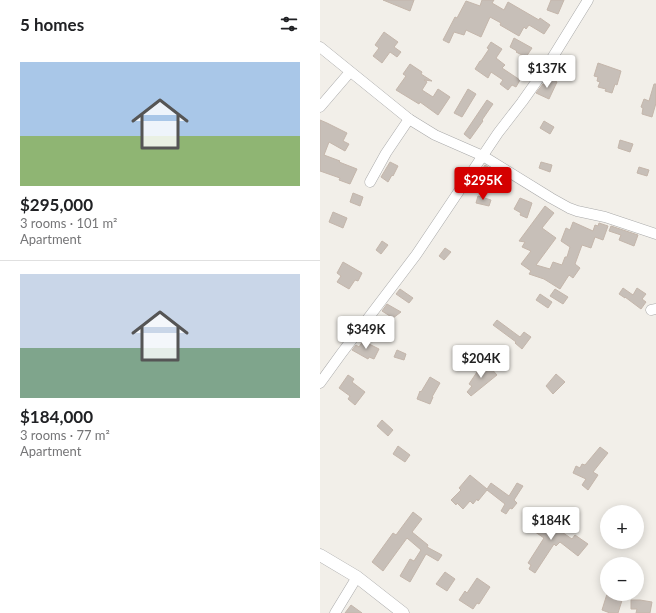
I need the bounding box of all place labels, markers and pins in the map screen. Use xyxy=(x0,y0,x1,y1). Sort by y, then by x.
pin: $137K xyxy=(519,55,575,89)
pin: $295K xyxy=(455,167,511,201)
pin: $349K xyxy=(338,316,394,350)
pin: $204K xyxy=(453,345,509,379)
pin: $184K xyxy=(523,507,579,541)

